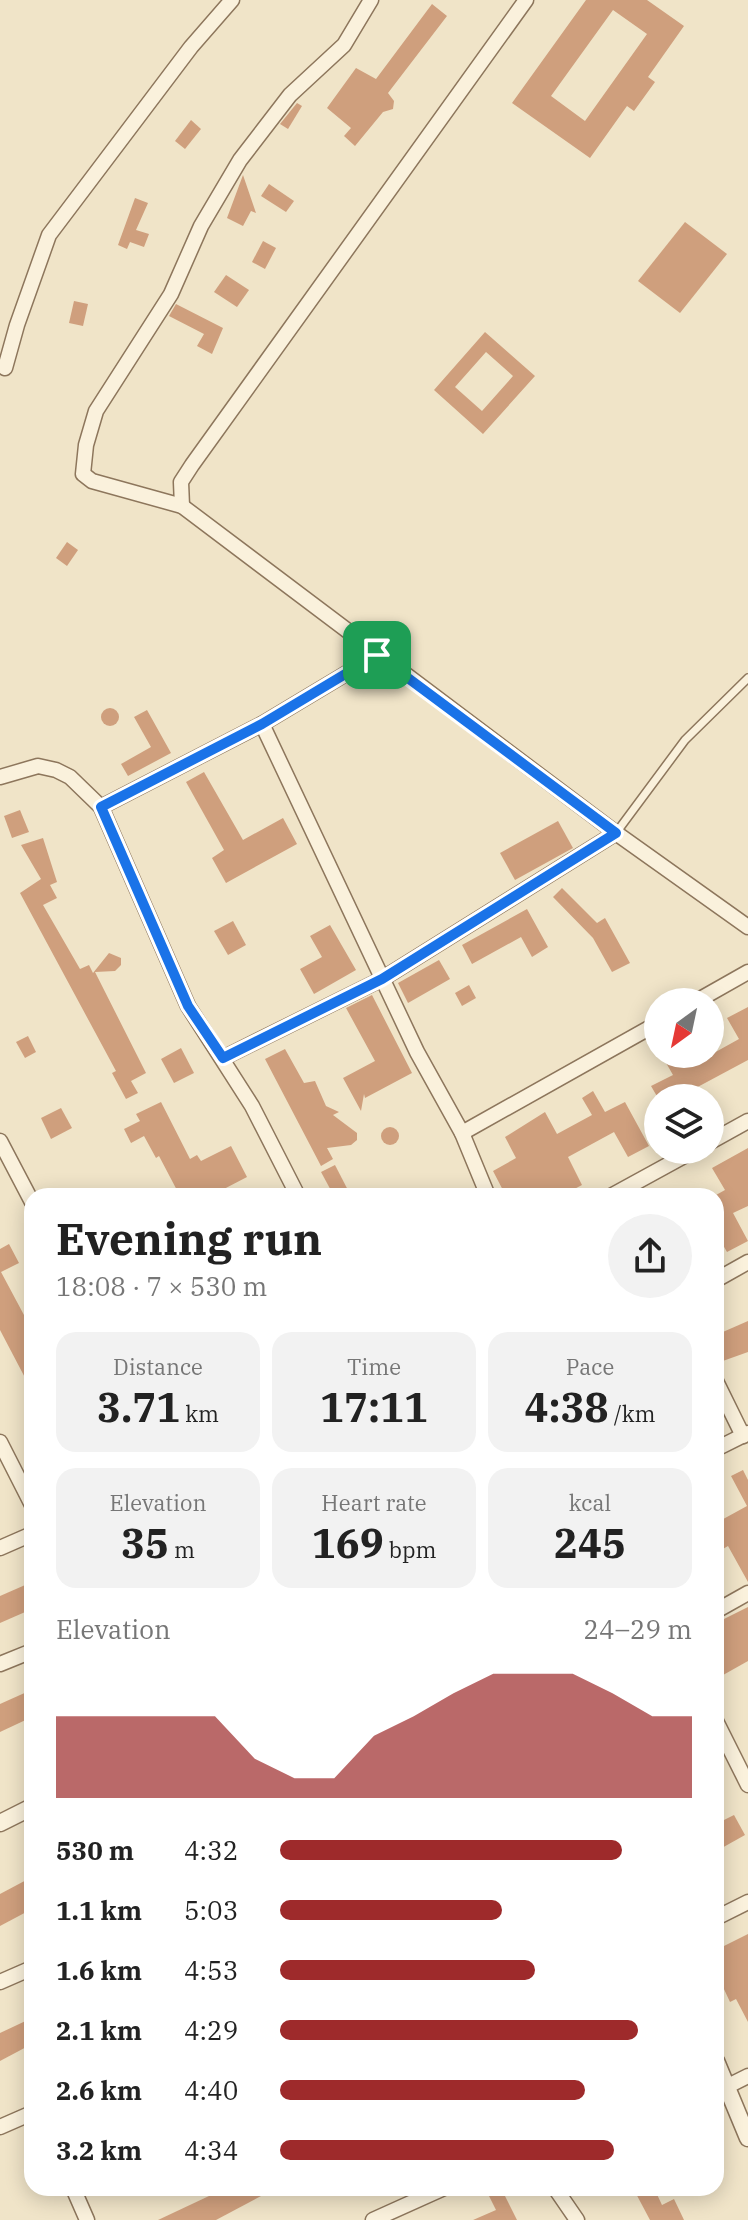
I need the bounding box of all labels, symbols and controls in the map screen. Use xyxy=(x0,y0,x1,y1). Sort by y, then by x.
pin xyxy=(343,621,411,689)
icon: arrive xyxy=(355,633,399,677)
north arrow xyxy=(644,988,724,1068)
map controls xyxy=(644,988,724,1164)
button: layers xyxy=(644,1084,724,1164)
text: Evening run xyxy=(56,1210,322,1267)
button: share xyxy=(608,1214,692,1298)
text: 18:08 · 7 × 530 m xyxy=(56,1269,267,1303)
text: Distance xyxy=(113,1352,203,1381)
text: Time xyxy=(347,1352,401,1381)
text: Pace xyxy=(566,1352,614,1381)
text: 3.71 xyxy=(97,1381,180,1433)
text: 17:11 xyxy=(320,1381,428,1433)
text: 4:38 xyxy=(524,1381,609,1433)
text: km xyxy=(180,1399,219,1428)
text: /km xyxy=(609,1399,656,1428)
text: Elevation xyxy=(110,1488,206,1517)
text: Heart rate xyxy=(321,1488,427,1517)
text: kcal xyxy=(569,1488,611,1517)
text: 35 xyxy=(121,1517,169,1569)
text: 169 xyxy=(312,1517,384,1569)
text: 245 xyxy=(554,1517,626,1569)
text: m xyxy=(169,1535,195,1564)
text: bpm xyxy=(384,1535,436,1564)
text: Elevation xyxy=(56,1612,171,1646)
text: 24–29 m xyxy=(584,1612,692,1646)
text: 530 m xyxy=(56,1833,134,1867)
text: 4:32 xyxy=(184,1833,238,1867)
text: 1.1 km xyxy=(56,1893,142,1927)
text: 5:03 xyxy=(184,1893,238,1927)
text: 1.6 km xyxy=(56,1953,142,1987)
text: 4:53 xyxy=(184,1953,238,1987)
text: 2.1 km xyxy=(56,2013,142,2047)
text: 4:29 xyxy=(184,2013,238,2047)
text: 2.6 km xyxy=(56,2073,142,2107)
text: 4:40 xyxy=(184,2073,238,2107)
text: 3.2 km xyxy=(56,2133,142,2167)
text: 4:34 xyxy=(184,2133,238,2167)

